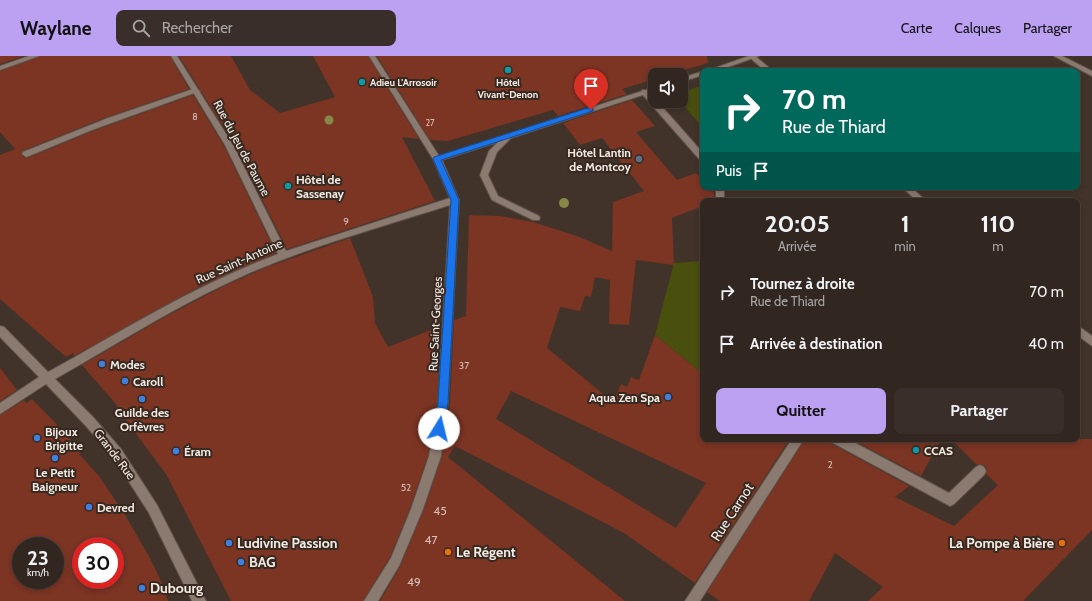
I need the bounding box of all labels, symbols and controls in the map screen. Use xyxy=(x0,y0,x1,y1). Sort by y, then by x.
search box xyxy=(116,10,396,46)
text: Waylane xyxy=(20,17,92,40)
icon: search xyxy=(130,17,152,39)
text: Rechercher xyxy=(162,19,233,37)
text: Carte xyxy=(901,19,932,37)
text: Calques xyxy=(954,19,1001,37)
text: Partager xyxy=(1023,19,1072,37)
marker: Hôtel Vivant-Denon xyxy=(503,65,513,75)
map controls xyxy=(648,68,688,108)
button: sound xyxy=(648,68,688,108)
pin xyxy=(574,69,608,110)
icon: arrive xyxy=(580,75,602,97)
place label: Adieu L'Arrosoir xyxy=(370,76,438,89)
place label: Hôtel Vivant-Denon xyxy=(478,76,538,101)
marker: Adieu L'Arrosoir xyxy=(357,77,367,87)
text: 70 m xyxy=(782,82,846,116)
icon: right xyxy=(716,84,768,136)
street label: Rue du Jeu de Paume xyxy=(210,97,274,199)
house number: 8 xyxy=(192,111,198,122)
text: Rue de Thiard xyxy=(782,116,886,138)
house number: 27 xyxy=(425,117,435,128)
place label: Hôtel Lantin de Montcoy xyxy=(567,145,632,174)
marker: Hôtel Lantin de Montcoy xyxy=(634,154,644,164)
icon: arrive xyxy=(750,160,772,182)
text: Puis xyxy=(716,162,742,180)
place label: Hôtel de Sassenay xyxy=(296,172,345,201)
marker: Hôtel de Sassenay xyxy=(283,181,293,191)
text: 20:05 xyxy=(765,209,830,238)
text: 1 xyxy=(901,209,909,238)
text: 110 xyxy=(981,209,1015,238)
house number: 9 xyxy=(343,215,349,228)
street label: Rue Saint-Antoine xyxy=(193,235,285,287)
text: Arrivée xyxy=(778,238,816,254)
text: min xyxy=(894,238,916,254)
text: m xyxy=(992,238,1004,254)
text: Tournez à droite xyxy=(750,275,855,293)
street label: Rue Saint-Georges xyxy=(425,276,445,372)
icon: right xyxy=(716,281,738,303)
text: 70 m xyxy=(1030,283,1064,301)
text: Rue de Thiard xyxy=(750,293,825,309)
icon: arrive xyxy=(716,333,738,355)
text: Arrivée à destination xyxy=(750,335,882,353)
text: 40 m xyxy=(1028,335,1064,353)
place label: Modes xyxy=(110,357,145,372)
marker: Modes xyxy=(97,359,107,369)
house number: 37 xyxy=(459,359,469,372)
place label: Caroll xyxy=(133,374,163,389)
marker: Caroll xyxy=(120,376,130,386)
button: Quitter xyxy=(716,388,886,434)
button: Partager xyxy=(894,388,1064,434)
place label: Aqua Zen Spa xyxy=(589,390,660,405)
marker: Aqua Zen Spa xyxy=(663,392,673,402)
marker: Guilde des Orfèvres xyxy=(137,394,147,404)
place label: Guilde des Orfèvres xyxy=(115,405,169,434)
position arrow xyxy=(418,408,460,450)
place label: Bijoux Brigitte xyxy=(45,424,83,453)
street label: Grande Rue xyxy=(91,426,139,482)
marker: Bijoux Brigitte xyxy=(32,433,42,443)
place label: CCAS xyxy=(924,443,953,458)
place label: Éram xyxy=(184,444,211,459)
marker: CCAS xyxy=(911,445,921,455)
marker: Éram xyxy=(171,446,181,456)
marker: Le Petit Baigneur xyxy=(50,453,60,463)
house number: 2 xyxy=(827,458,833,471)
place label: Le Petit Baigneur xyxy=(32,465,78,494)
street label: Rue Carnot xyxy=(707,479,758,545)
house number: 52 xyxy=(401,481,411,494)
place label: Devred xyxy=(97,500,135,515)
marker: Devred xyxy=(84,502,94,512)
house number: 45 xyxy=(433,503,447,518)
house number: 47 xyxy=(425,532,437,547)
place label: Ludivine Passion xyxy=(237,534,337,552)
place label: La Pompe à Bière xyxy=(949,534,1054,552)
speed limit sign: 30 xyxy=(72,537,124,589)
marker: Ludivine Passion xyxy=(224,538,234,548)
marker: La Pompe à Bière xyxy=(1057,538,1067,548)
place label: Le Régent xyxy=(456,543,516,561)
text: 23 xyxy=(27,546,49,570)
marker: Le Régent xyxy=(443,547,453,557)
place label: BAG xyxy=(249,553,276,571)
marker: BAG xyxy=(236,557,246,567)
text: km/h xyxy=(27,566,49,579)
house number: 49 xyxy=(407,574,421,589)
place label: Dubourg xyxy=(150,579,203,597)
marker: Dubourg xyxy=(137,583,147,593)

